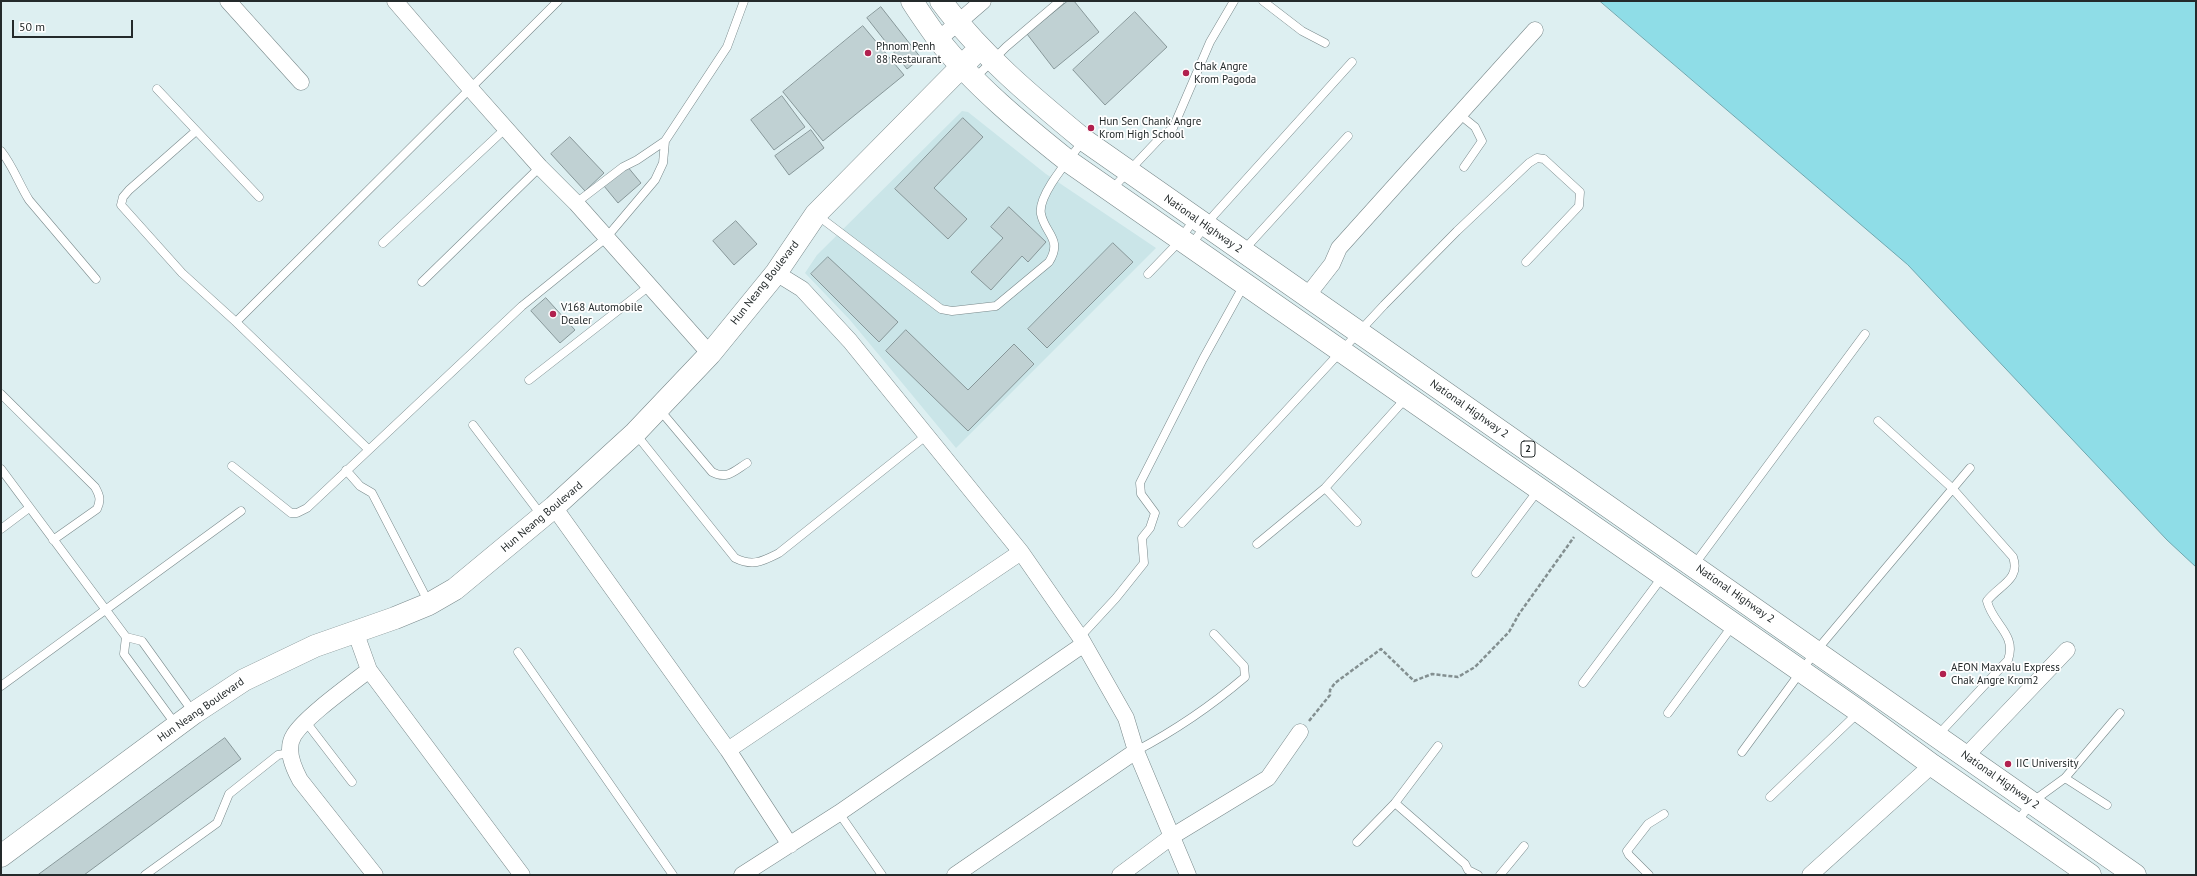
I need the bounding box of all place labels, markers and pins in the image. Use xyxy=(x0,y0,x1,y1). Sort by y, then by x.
place label: Phnom Penh 88 Restaurant xyxy=(876,40,941,66)
marker: Phnom Penh 88 Restaurant xyxy=(863,48,873,58)
place label: Chak Angre Krom Pagoda xyxy=(1194,60,1256,86)
marker: Chak Angre Krom Pagoda xyxy=(1181,68,1191,78)
place label: Hun Sen Chank Angre Krom High School xyxy=(1099,115,1201,141)
marker: Hun Sen Chank Angre Krom High School xyxy=(1086,123,1096,133)
place label: V168 Automobile Dealer xyxy=(561,301,643,327)
marker: V168 Automobile Dealer xyxy=(548,309,558,319)
place label: AEON Maxvalu Express Chak Angre Krom2 xyxy=(1951,661,2060,687)
marker: AEON Maxvalu Express Chak Angre Krom2 xyxy=(1938,669,1948,679)
place label: IIC University xyxy=(2016,757,2079,771)
marker: IIC University xyxy=(2003,759,2013,769)

